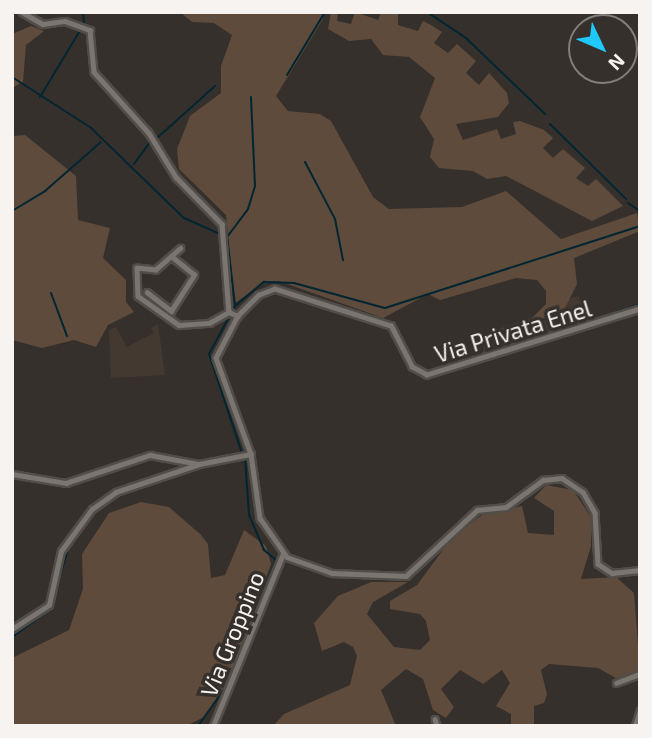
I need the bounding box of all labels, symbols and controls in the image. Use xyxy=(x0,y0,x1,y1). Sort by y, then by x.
north arrow xyxy=(568,14,638,84)
text: N xyxy=(604,50,630,75)
street label: Via Privata Enel xyxy=(431,294,595,368)
street label: Via Groppino xyxy=(194,567,270,701)

